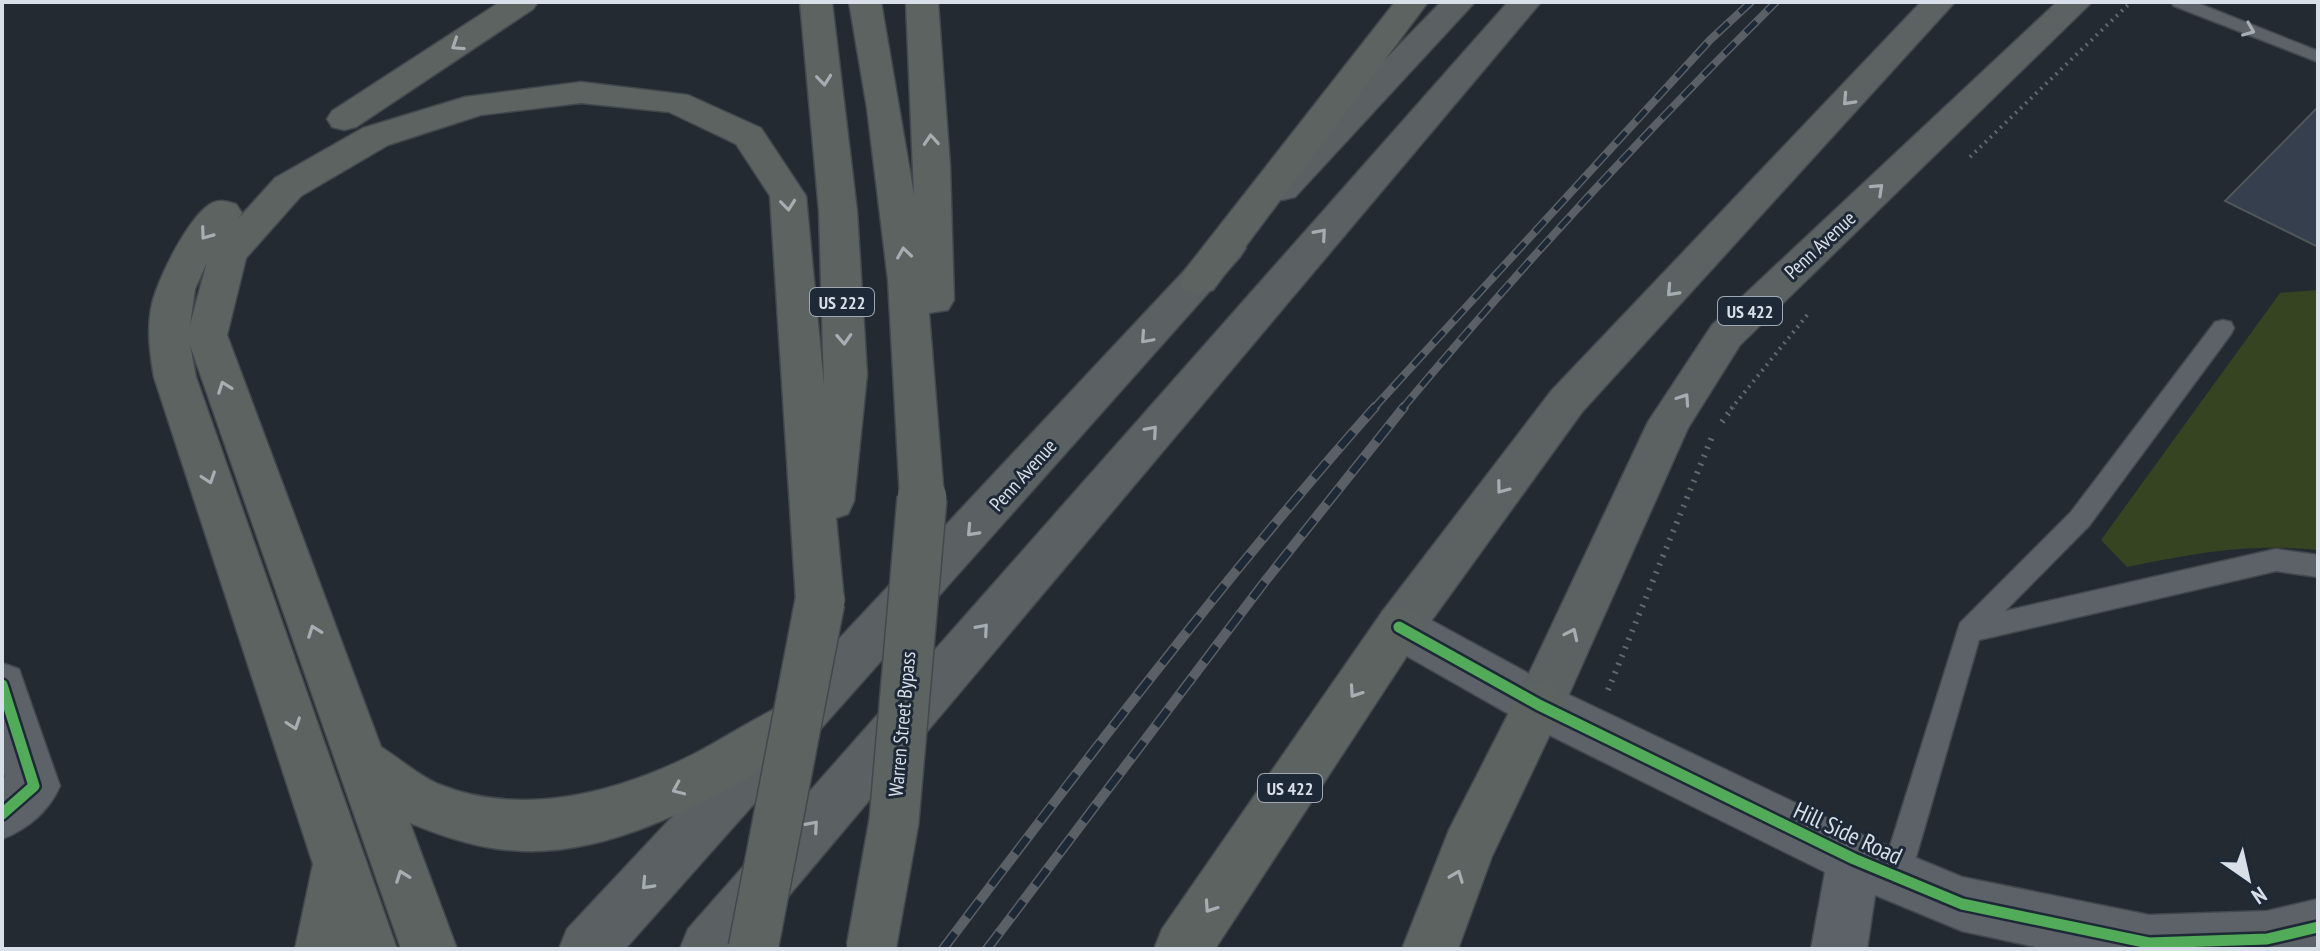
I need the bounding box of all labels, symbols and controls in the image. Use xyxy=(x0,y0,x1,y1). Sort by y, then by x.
one-way arrow xyxy=(2241,20,2255,36)
one-way arrow xyxy=(451,35,466,50)
one-way arrow xyxy=(816,73,833,86)
one-way arrow xyxy=(1844,91,1858,106)
one-way arrow xyxy=(922,133,939,146)
one-way arrow xyxy=(1869,184,1883,198)
one-way arrow xyxy=(779,199,796,212)
street label: Penn Avenue xyxy=(1779,205,1861,285)
one-way arrow xyxy=(201,225,216,240)
one-way arrow xyxy=(1311,229,1326,244)
one-way arrow xyxy=(895,246,912,259)
one-way arrow xyxy=(1667,282,1681,297)
road number: US 222 xyxy=(810,288,874,316)
road number: US 422 xyxy=(1718,297,1782,325)
one-way arrow xyxy=(1141,329,1156,343)
one-way arrow xyxy=(836,333,853,346)
one-way arrow xyxy=(217,381,234,395)
one-way arrow xyxy=(1674,394,1689,408)
one-way arrow xyxy=(1142,426,1157,441)
street label: Penn Avenue xyxy=(984,433,1062,517)
one-way arrow xyxy=(200,470,216,484)
one-way arrow xyxy=(1497,479,1511,493)
one-way arrow xyxy=(966,522,981,536)
one-way arrow xyxy=(973,623,987,638)
one-way arrow xyxy=(307,625,323,639)
one-way arrow xyxy=(1562,628,1578,642)
street label: Warren Street Bypass xyxy=(883,650,921,798)
one-way arrow xyxy=(1350,683,1365,697)
one-way arrow xyxy=(284,716,300,730)
road number: US 422 xyxy=(1258,774,1322,802)
one-way arrow xyxy=(672,779,686,795)
street label: Hill Side Road xyxy=(1789,794,1907,872)
one-way arrow xyxy=(803,821,818,835)
north arrow xyxy=(2208,839,2288,919)
one-way arrow xyxy=(396,869,412,883)
one-way arrow xyxy=(1448,870,1464,884)
one-way arrow xyxy=(643,874,657,889)
text: N xyxy=(2246,881,2272,911)
one-way arrow xyxy=(1204,899,1219,913)

